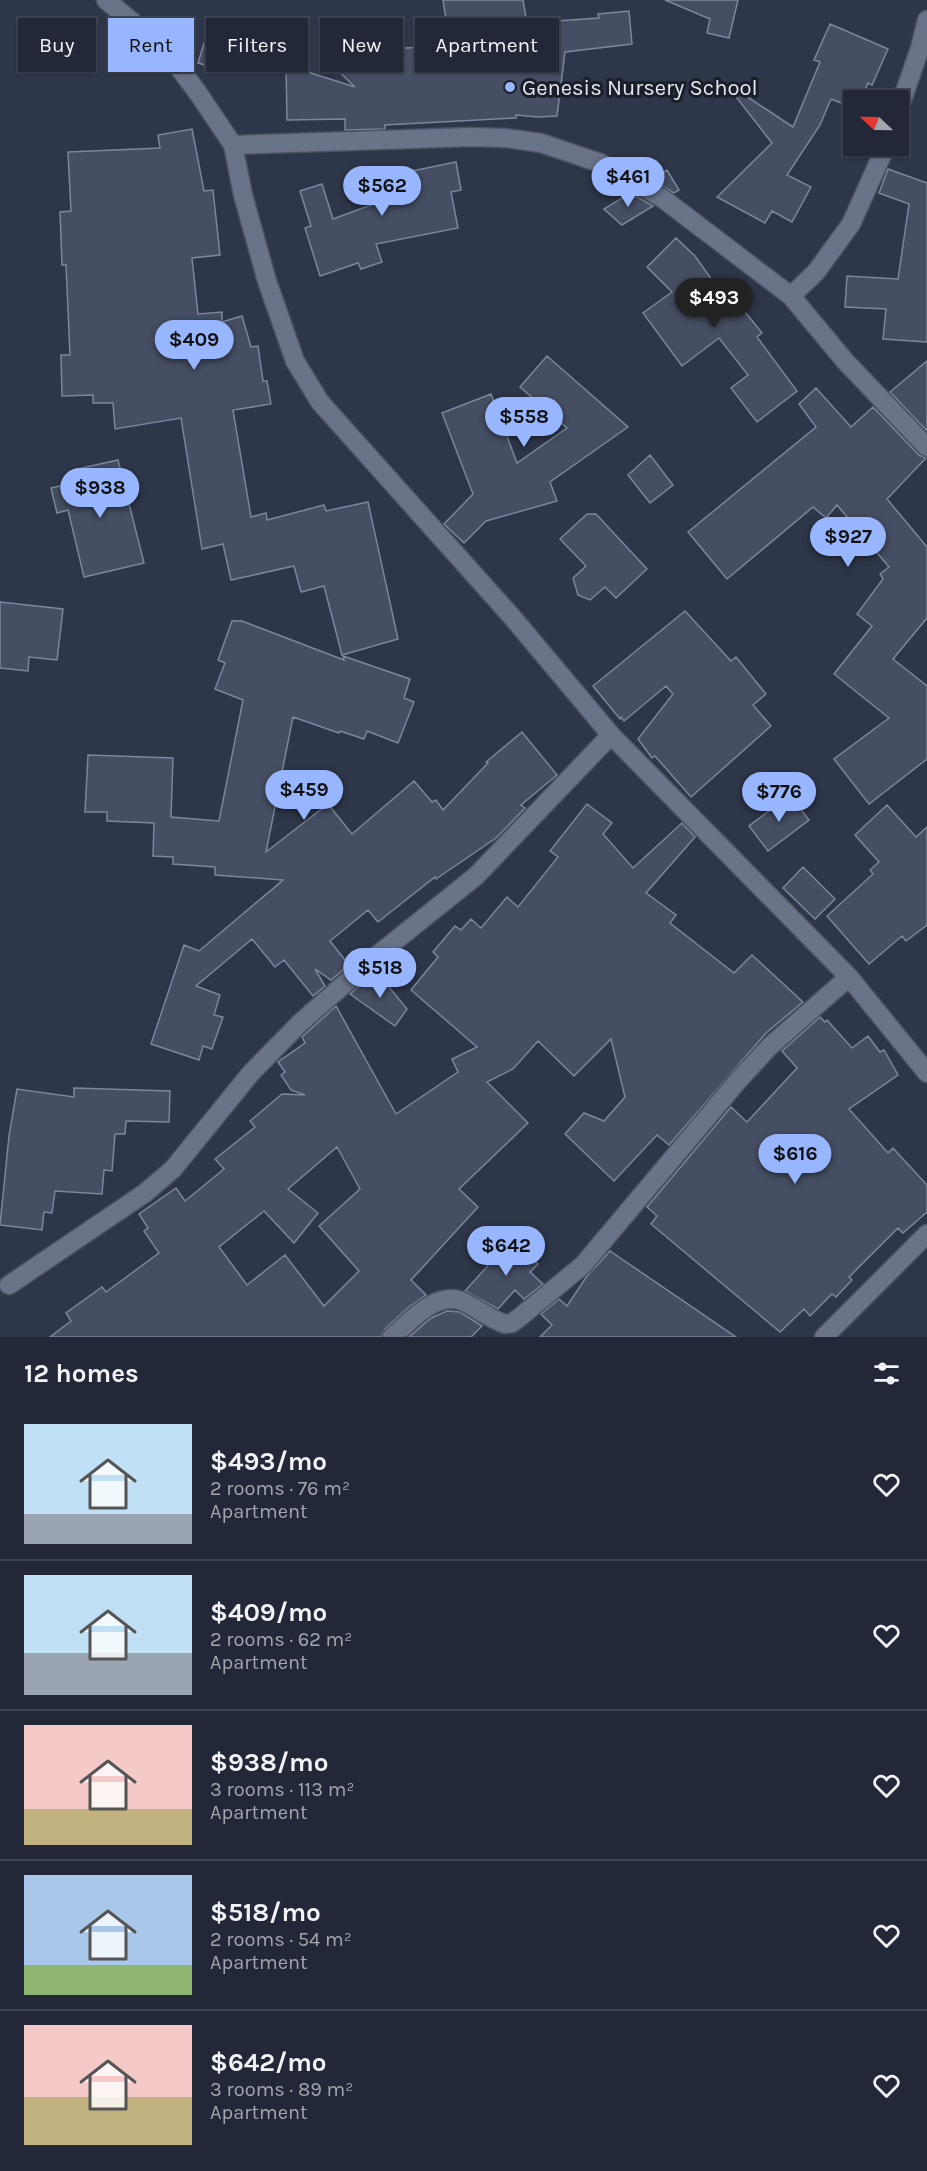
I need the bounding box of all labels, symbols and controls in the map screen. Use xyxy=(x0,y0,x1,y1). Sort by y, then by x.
chip: Buy xyxy=(18,18,96,72)
chip: Rent xyxy=(108,18,194,72)
chip: Filters xyxy=(206,18,308,72)
chip: New xyxy=(320,18,403,72)
chip: Apartment xyxy=(415,18,559,72)
place label: Genesis Nursery School xyxy=(522,75,758,101)
marker: Genesis Nursery School xyxy=(503,80,517,94)
north arrow xyxy=(843,90,909,156)
map controls xyxy=(843,90,909,156)
pin: $461 xyxy=(592,157,664,208)
text: $461 xyxy=(606,165,650,188)
pin: $562 xyxy=(346,166,418,217)
text: $562 xyxy=(357,174,407,197)
pin: $493 xyxy=(678,278,750,329)
text: $493 xyxy=(689,286,739,309)
pin: $409 xyxy=(158,320,230,371)
text: $409 xyxy=(169,328,219,351)
pin: $558 xyxy=(488,397,560,448)
text: $558 xyxy=(499,405,549,428)
pin: $938 xyxy=(64,468,136,519)
text: $938 xyxy=(74,476,126,499)
pin: $927 xyxy=(812,517,884,568)
text: $927 xyxy=(824,525,872,548)
pin: $459 xyxy=(268,770,340,821)
pin: $776 xyxy=(743,772,815,823)
text: $459 xyxy=(279,778,329,801)
text: $776 xyxy=(756,780,802,803)
pin: $518 xyxy=(344,948,416,999)
text: $518 xyxy=(357,956,403,979)
pin: $616 xyxy=(759,1134,831,1185)
text: $616 xyxy=(772,1142,818,1165)
pin: $642 xyxy=(470,1226,542,1277)
text: $642 xyxy=(481,1234,531,1257)
icon: filters xyxy=(870,1357,903,1390)
text: 12 homes xyxy=(24,1358,139,1389)
text: $493/mo xyxy=(210,1446,327,1477)
icon: home xyxy=(72,1448,144,1520)
icon: heart xyxy=(870,1468,903,1501)
text: 2 rooms · 76 m² xyxy=(210,1477,350,1500)
text: Apartment xyxy=(210,1500,308,1523)
text: $409/mo xyxy=(210,1597,327,1628)
icon: home xyxy=(72,1599,144,1671)
icon: heart xyxy=(870,1619,903,1652)
text: 2 rooms · 62 m² xyxy=(210,1628,352,1651)
text: Apartment xyxy=(210,1651,308,1674)
text: $938/mo xyxy=(210,1747,328,1778)
icon: home xyxy=(72,1749,144,1821)
icon: heart xyxy=(870,1769,903,1802)
text: 3 rooms · 113 m² xyxy=(210,1778,354,1801)
text: Apartment xyxy=(210,1801,308,1824)
text: $518/mo xyxy=(210,1897,321,1928)
icon: home xyxy=(72,1899,144,1971)
icon: heart xyxy=(870,1919,903,1952)
text: 2 rooms · 54 m² xyxy=(210,1928,352,1951)
text: Apartment xyxy=(210,1951,308,1974)
text: $642/mo xyxy=(210,2047,327,2078)
icon: home xyxy=(72,2049,144,2121)
icon: heart xyxy=(870,2069,903,2102)
text: 3 rooms · 89 m² xyxy=(210,2078,353,2101)
text: Apartment xyxy=(210,2101,308,2124)

